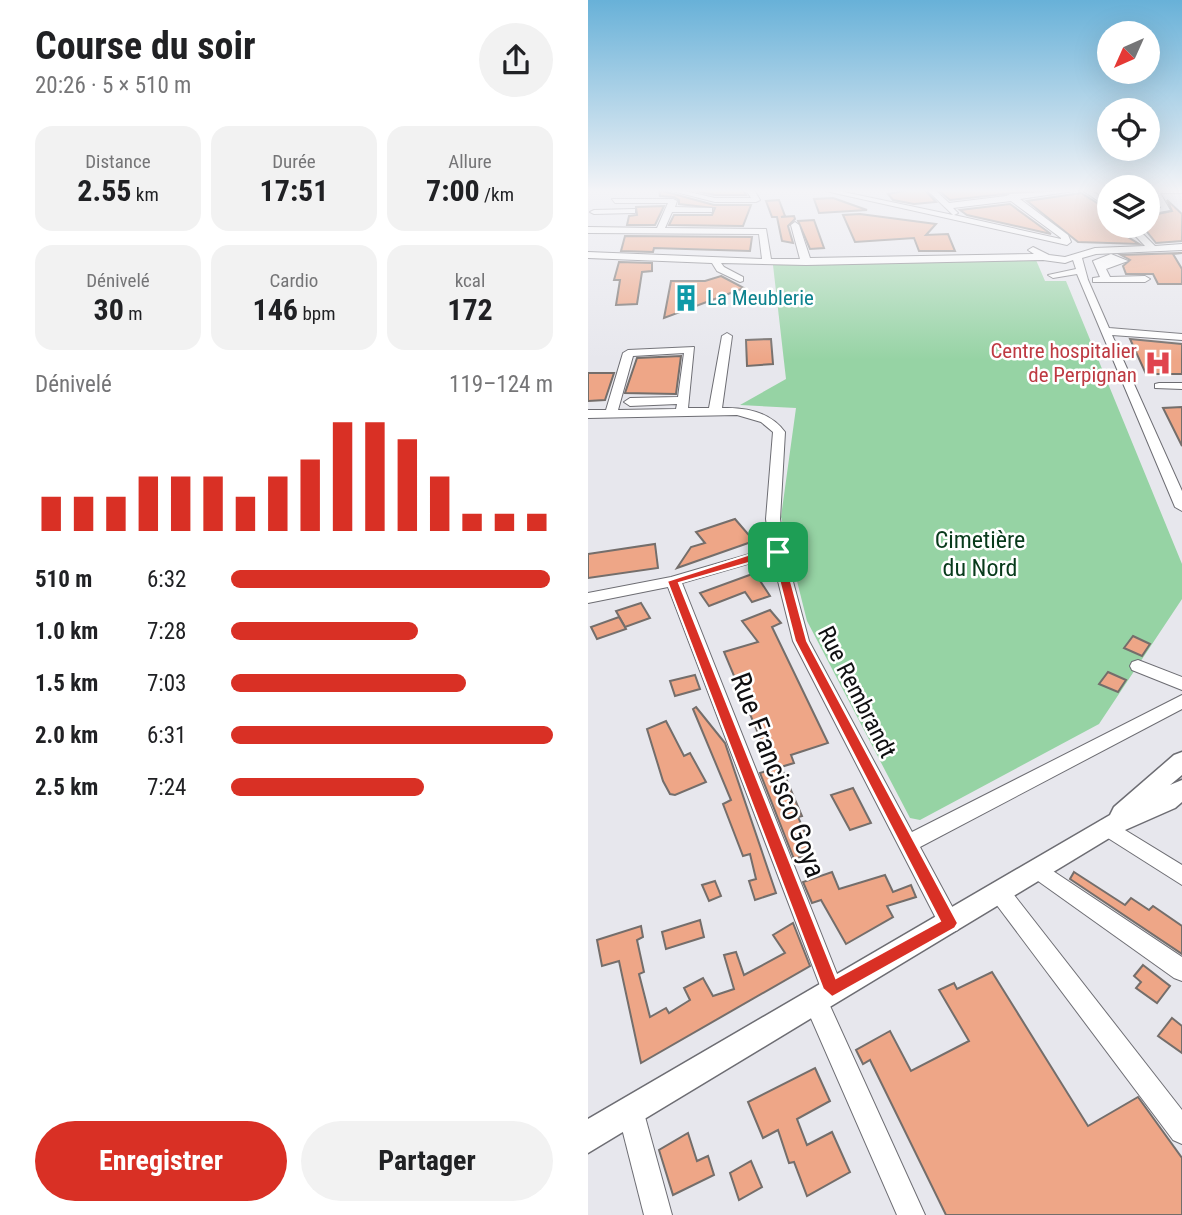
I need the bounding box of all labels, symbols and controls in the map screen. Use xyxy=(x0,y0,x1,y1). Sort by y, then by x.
north arrow xyxy=(1097,21,1160,84)
map controls xyxy=(1097,21,1160,238)
button: share xyxy=(479,23,553,97)
text: Course du soir xyxy=(35,24,256,68)
text: 20:26 · 5 × 510 m xyxy=(35,72,191,99)
button: locate xyxy=(1097,98,1160,161)
text: Distance xyxy=(85,150,151,173)
text: Durée xyxy=(272,150,316,173)
text: Allure xyxy=(448,150,492,173)
text: 2.55 xyxy=(77,173,131,208)
text: 17:51 xyxy=(260,173,328,208)
text: 7:00 xyxy=(426,173,480,208)
button: layers xyxy=(1097,175,1160,238)
text: km xyxy=(131,183,159,206)
text: /km xyxy=(480,183,514,206)
text: Dénivelé xyxy=(86,269,150,292)
text: Cardio xyxy=(270,269,318,292)
text: kcal xyxy=(455,269,485,292)
building icon: La Meublerie xyxy=(671,283,701,313)
place label: La Meublerie xyxy=(707,286,814,310)
text: 30 xyxy=(94,292,124,327)
text: 146 xyxy=(253,292,298,327)
text: 172 xyxy=(447,292,493,327)
text: m xyxy=(124,302,143,325)
text: bpm xyxy=(298,302,335,325)
place label: Centre hospitalier de Perpignan xyxy=(990,339,1137,387)
hospital icon: Centre hospitalier de Perpignan xyxy=(1143,348,1173,378)
text: Dénivelé xyxy=(35,371,112,398)
text: 119–124 m xyxy=(449,371,553,398)
pin xyxy=(748,522,808,582)
park label: Cimetière du Nord xyxy=(935,526,1025,582)
icon: arrive xyxy=(759,533,797,571)
text: 510 m xyxy=(35,566,92,593)
text: 6:32 xyxy=(147,566,186,593)
text: 1.0 km xyxy=(35,618,98,645)
text: 7:28 xyxy=(147,618,186,645)
street label: Rue Rembrandt xyxy=(812,622,902,762)
street label: Rue Francisco Goya xyxy=(724,668,832,882)
text: 1.5 km xyxy=(35,670,98,697)
text: 7:03 xyxy=(147,670,186,697)
text: 2.0 km xyxy=(35,722,98,749)
text: 6:31 xyxy=(147,722,186,749)
text: 2.5 km xyxy=(35,774,98,801)
text: 7:24 xyxy=(147,774,186,801)
button: Enregistrer xyxy=(35,1121,287,1201)
button: Partager xyxy=(301,1121,553,1201)

